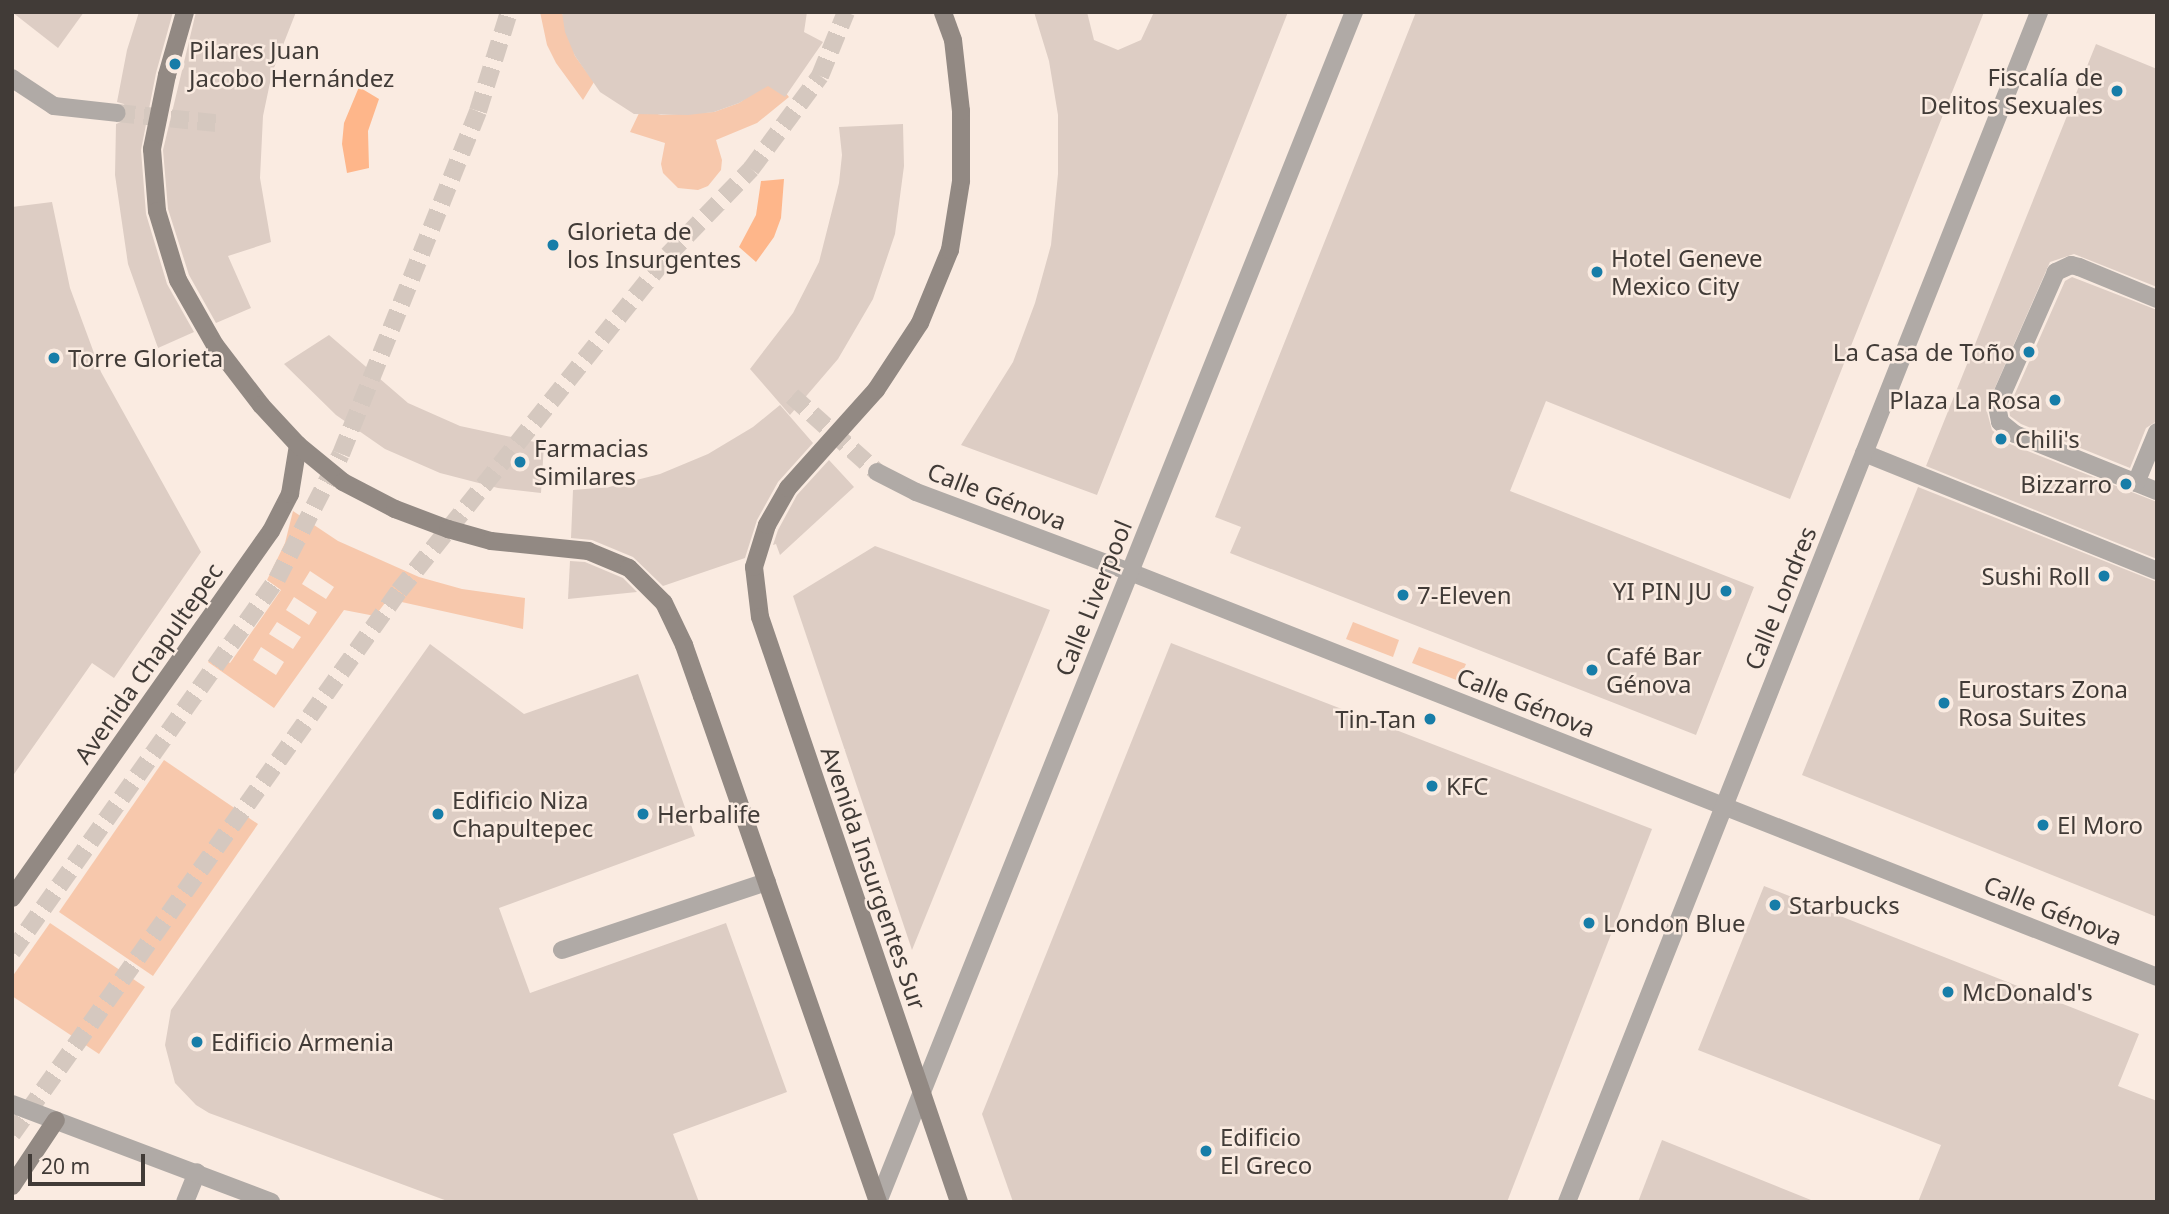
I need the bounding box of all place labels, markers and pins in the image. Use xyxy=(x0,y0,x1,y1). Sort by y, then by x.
place label: Pilares Juan Jacobo Hernández xyxy=(189,36,394,92)
marker: Pilares Juan Jacobo Hernández xyxy=(167,56,183,72)
place label: Fiscalía de Delitos Sexuales xyxy=(1920,63,2103,119)
marker: Fiscalía de Delitos Sexuales xyxy=(2109,83,2125,99)
place label: Glorieta de los Insurgentes xyxy=(567,217,741,273)
marker: Glorieta de los Insurgentes xyxy=(545,237,561,253)
place label: Hotel Geneve Mexico City xyxy=(1611,244,1763,300)
marker: Hotel Geneve Mexico City xyxy=(1589,264,1605,280)
place label: La Casa de Toño xyxy=(1833,338,2015,366)
place label: Torre Glorieta xyxy=(68,344,223,372)
marker: La Casa de Toño xyxy=(2021,344,2037,360)
marker: Torre Glorieta xyxy=(46,350,62,366)
place label: Plaza La Rosa xyxy=(1889,386,2041,414)
marker: Plaza La Rosa xyxy=(2047,392,2063,408)
place label: Chili's xyxy=(2015,425,2080,453)
marker: Chili's xyxy=(1993,431,2009,447)
place label: Farmacias Similares xyxy=(534,434,648,490)
marker: Farmacias Similares xyxy=(512,454,528,470)
place label: Bizzarro xyxy=(2020,470,2112,498)
marker: Bizzarro xyxy=(2118,476,2134,492)
place label: Sushi Roll xyxy=(1981,562,2090,590)
marker: Sushi Roll xyxy=(2096,568,2112,584)
place label: YI PIN JU xyxy=(1613,577,1712,605)
place label: 7-Eleven xyxy=(1417,581,1512,609)
marker: YI PIN JU xyxy=(1718,583,1734,599)
marker: 7-Eleven xyxy=(1395,587,1411,603)
place label: Café Bar Génova xyxy=(1606,642,1702,698)
marker: Café Bar Génova xyxy=(1584,662,1600,678)
place label: Eurostars Zona Rosa Suites xyxy=(1958,675,2128,731)
marker: Eurostars Zona Rosa Suites xyxy=(1936,695,1952,711)
place label: Tin-Tan xyxy=(1335,705,1416,733)
marker: Tin-Tan xyxy=(1422,711,1438,727)
place label: KFC xyxy=(1446,772,1488,800)
marker: KFC xyxy=(1424,778,1440,794)
place label: Edificio Niza Chapultepec xyxy=(452,786,593,842)
place label: Herbalife xyxy=(657,800,761,828)
marker: Edificio Niza Chapultepec xyxy=(430,806,446,822)
marker: Herbalife xyxy=(635,806,651,822)
place label: El Moro xyxy=(2057,811,2143,839)
marker: El Moro xyxy=(2035,817,2051,833)
place label: Starbucks xyxy=(1789,891,1900,919)
marker: Starbucks xyxy=(1767,897,1783,913)
place label: London Blue xyxy=(1603,909,1745,937)
marker: London Blue xyxy=(1581,915,1597,931)
place label: McDonald's xyxy=(1962,978,2093,1006)
marker: McDonald's xyxy=(1940,984,1956,1000)
place label: Edificio Armenia xyxy=(211,1028,394,1056)
marker: Edificio Armenia xyxy=(189,1034,205,1050)
place label: Edificio El Greco xyxy=(1220,1123,1312,1179)
marker: Edificio El Greco xyxy=(1198,1143,1214,1159)

